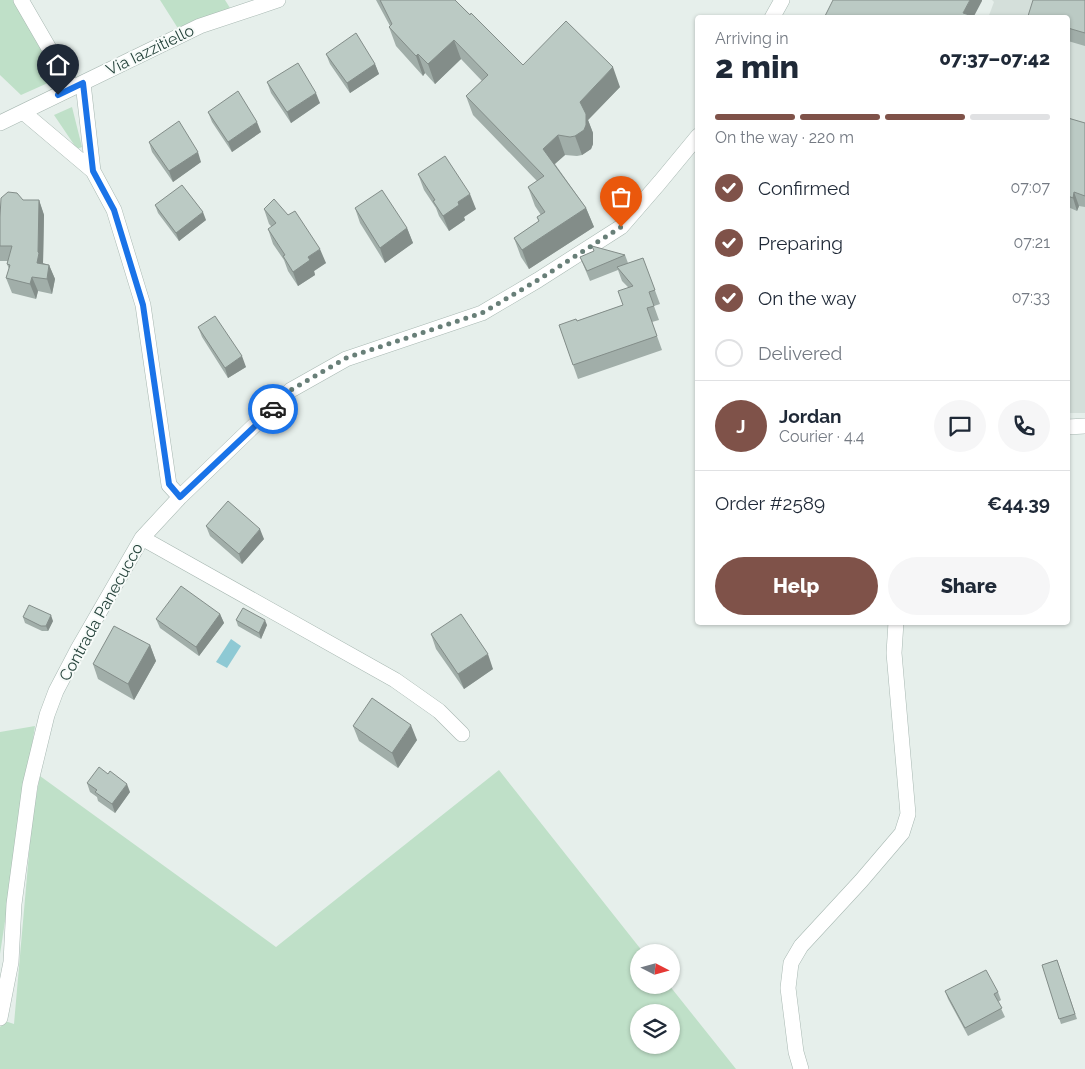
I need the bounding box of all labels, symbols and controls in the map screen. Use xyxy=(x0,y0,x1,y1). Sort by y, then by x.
street label: Via Iazzitiello xyxy=(103,21,197,79)
text: Arriving in xyxy=(715,29,789,48)
pin xyxy=(37,44,79,95)
text: 07:37–07:42 xyxy=(939,47,1050,69)
text: 2 min xyxy=(715,48,799,85)
icon: home xyxy=(44,51,72,79)
text: On the way · 220 m xyxy=(715,128,854,147)
icon: check xyxy=(715,174,743,202)
pin xyxy=(600,176,642,227)
text: Confirmed xyxy=(758,177,850,199)
text: 07:07 xyxy=(1011,178,1050,197)
icon: bag xyxy=(607,183,635,211)
icon: check xyxy=(715,229,743,257)
text: Preparing xyxy=(758,232,843,254)
text: 07:21 xyxy=(1014,233,1050,252)
icon: check xyxy=(715,284,743,312)
text: On the way xyxy=(758,287,857,309)
text: 07:33 xyxy=(1012,288,1050,307)
text: Delivered xyxy=(758,342,842,364)
courier xyxy=(248,384,298,434)
icon: car xyxy=(259,395,287,423)
button: chat xyxy=(934,400,986,452)
button: phone xyxy=(998,400,1050,452)
text: Jordan xyxy=(779,405,842,427)
text: J xyxy=(736,415,746,437)
text: Courier · 4.4 xyxy=(779,427,864,446)
text: Order #2589 xyxy=(715,492,825,514)
text: €44.39 xyxy=(987,492,1050,514)
street label: Contrada Panecucco xyxy=(55,540,147,684)
button: Help xyxy=(715,557,878,615)
button: Share xyxy=(888,557,1050,615)
north arrow xyxy=(630,944,680,994)
map controls xyxy=(630,944,680,1054)
button: layers xyxy=(630,1004,680,1054)

